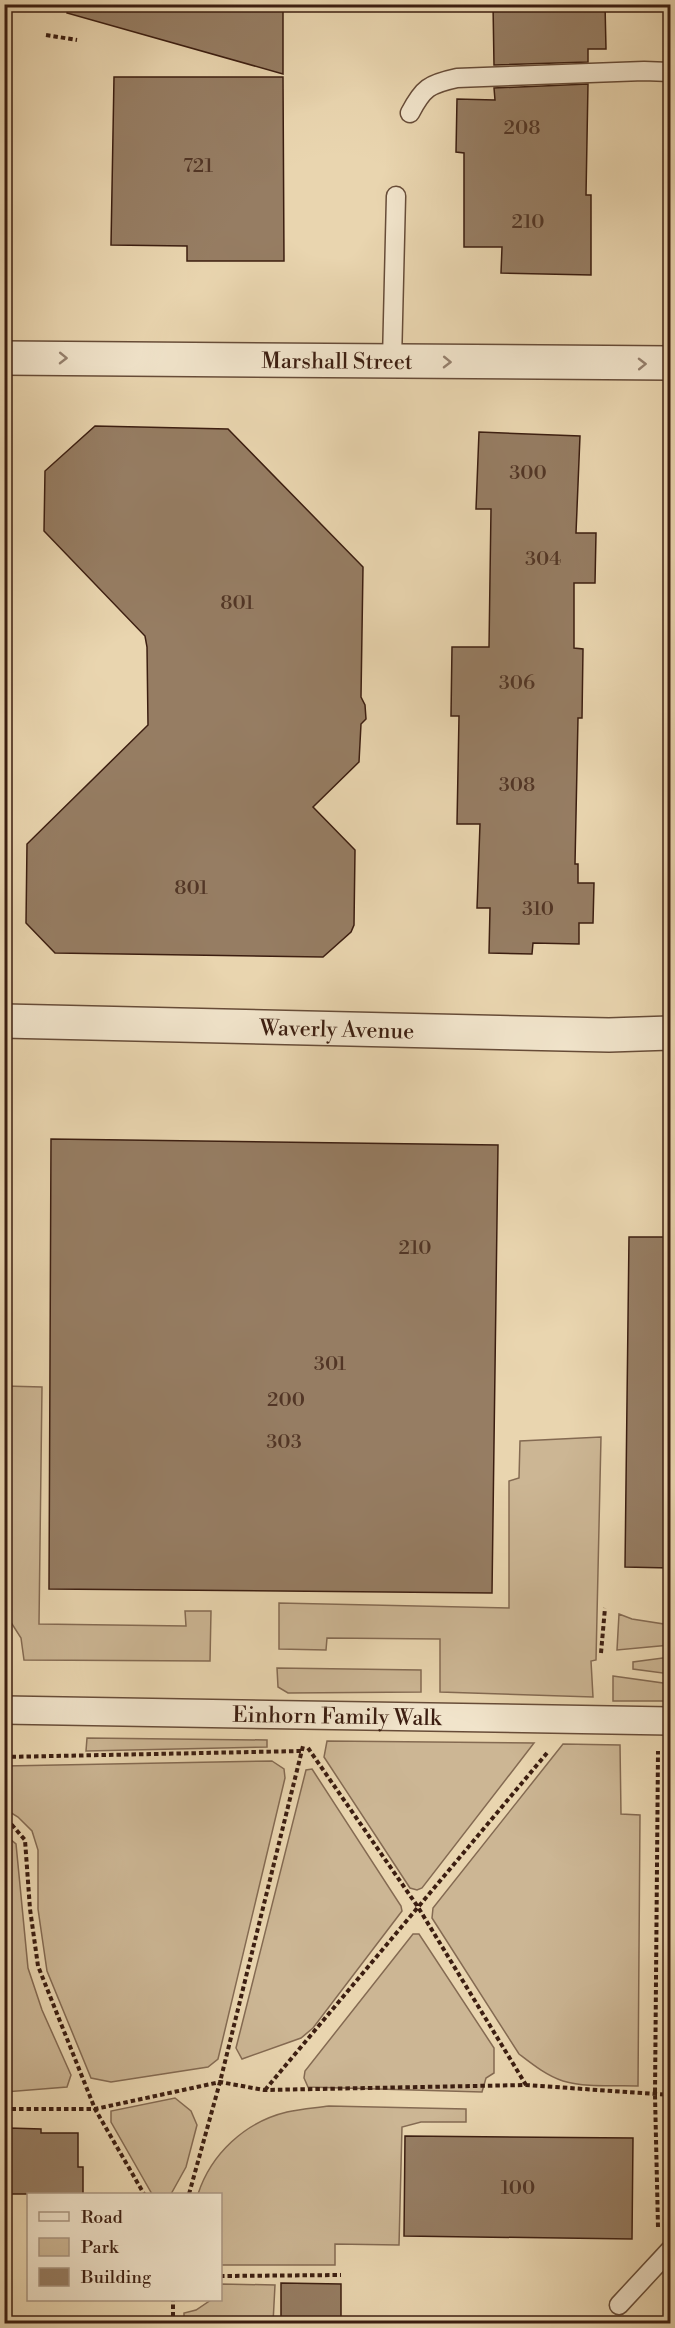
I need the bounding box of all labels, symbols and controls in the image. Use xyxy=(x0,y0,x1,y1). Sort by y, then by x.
house number: 208 xyxy=(504,116,540,141)
house number: 721 xyxy=(183,154,213,179)
house number: 210 xyxy=(512,210,544,235)
street label: Marshall Street xyxy=(261,348,413,376)
one-way arrow xyxy=(58,352,67,364)
one-way arrow xyxy=(442,356,451,368)
one-way arrow xyxy=(637,357,646,370)
house number: 300 xyxy=(509,461,547,486)
house number: 304 xyxy=(525,547,561,572)
house number: 801 xyxy=(220,591,254,616)
house number: 306 xyxy=(499,671,535,696)
house number: 308 xyxy=(499,773,535,798)
house number: 801 xyxy=(174,876,208,901)
house number: 310 xyxy=(522,897,554,922)
street label: Waverly Avenue xyxy=(258,1015,415,1045)
house number: 210 xyxy=(399,1236,431,1261)
house number: 301 xyxy=(314,1352,347,1377)
house number: 200 xyxy=(267,1388,305,1413)
house number: 303 xyxy=(266,1430,302,1455)
street label: Einhorn Family Walk xyxy=(232,1702,443,1732)
house number: 100 xyxy=(501,2176,535,2201)
legend xyxy=(27,2193,222,2301)
text: Road xyxy=(81,2206,124,2229)
text: Park xyxy=(81,2236,120,2259)
text: Building xyxy=(80,2266,152,2289)

